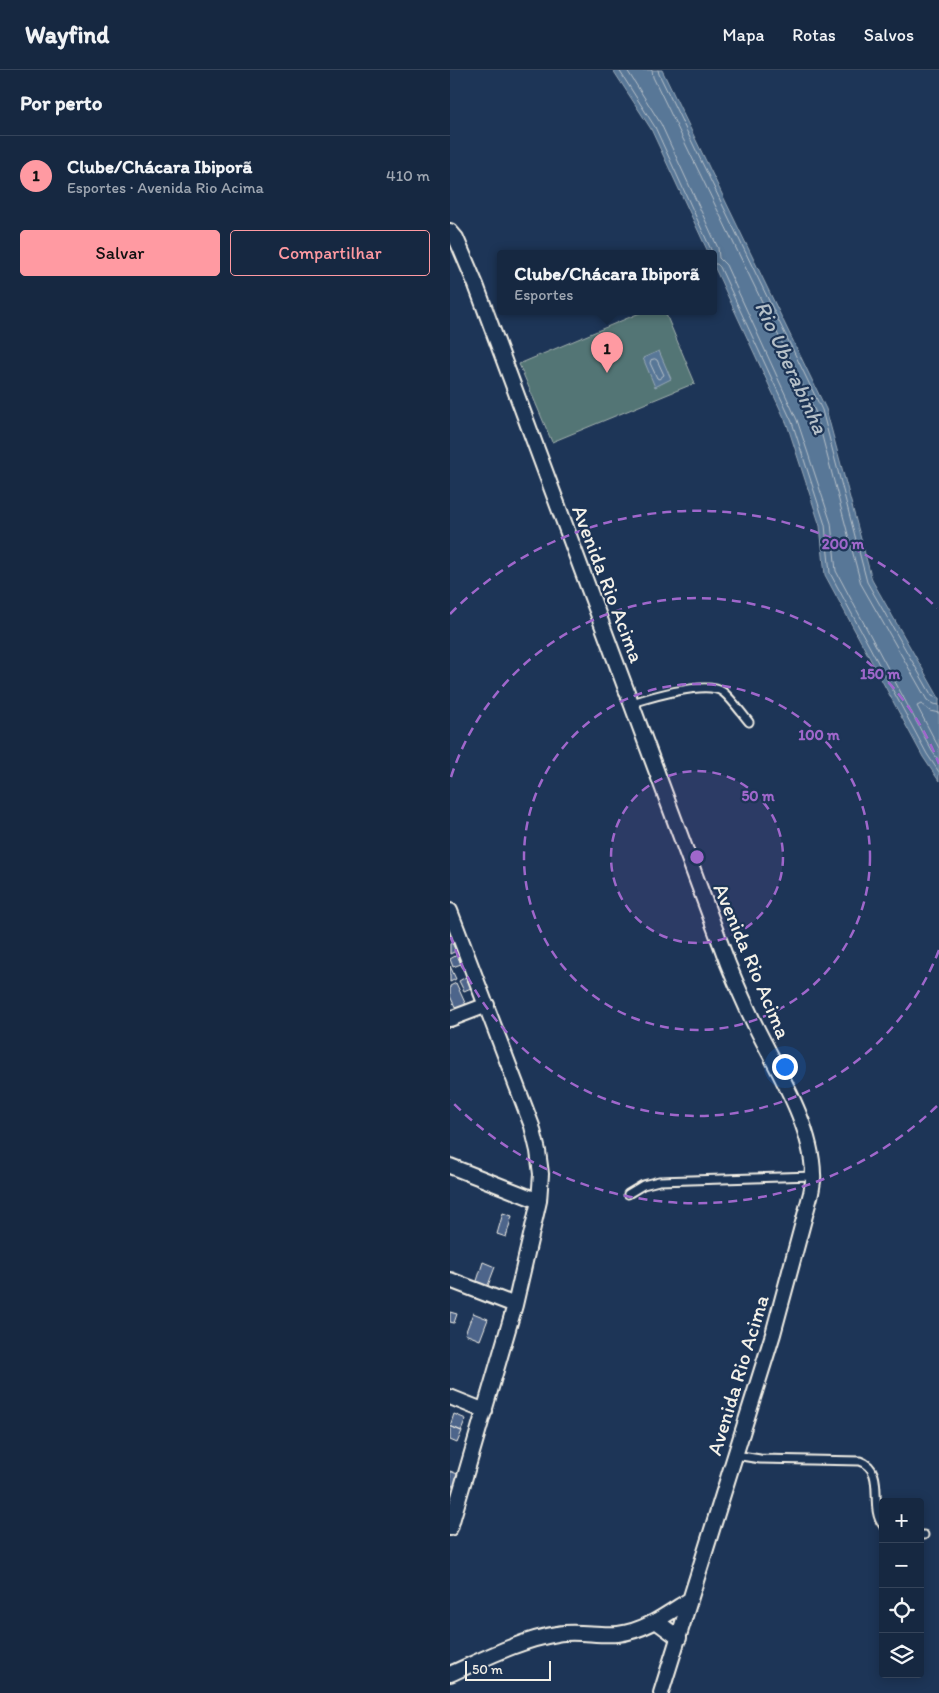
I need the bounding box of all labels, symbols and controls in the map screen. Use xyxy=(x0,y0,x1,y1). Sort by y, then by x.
text: Wayfind xyxy=(25,20,109,49)
text: Mapa xyxy=(722,24,764,46)
text: Rotas xyxy=(792,24,836,46)
text: Salvos xyxy=(864,24,914,46)
text: Por perto xyxy=(20,90,102,115)
text: Clube/Chácara Ibiporã xyxy=(67,155,252,178)
text: 1 xyxy=(32,166,40,185)
text: 410 m xyxy=(386,166,430,185)
text: Esportes · Avenida Rio Acima xyxy=(67,178,264,197)
button: Salvar xyxy=(20,230,220,276)
button: Compartilhar xyxy=(230,230,430,276)
popup xyxy=(497,250,717,315)
text: Clube/Chácara Ibiporã xyxy=(514,262,700,285)
text: Esportes xyxy=(514,285,573,304)
water label: Rio Uberabinha xyxy=(749,296,834,439)
pin: 1 xyxy=(591,332,623,373)
street label: Avenida Rio Acima xyxy=(567,502,650,666)
text: 200 m xyxy=(822,535,865,553)
text: 150 m xyxy=(860,665,900,683)
text: 100 m xyxy=(798,726,840,744)
text: 50 m xyxy=(741,787,775,805)
centre of rings xyxy=(688,848,706,866)
street label: Avenida Rio Acima xyxy=(708,879,797,1042)
your location xyxy=(772,1054,798,1080)
street label: Avenida Rio Acima xyxy=(701,1292,774,1458)
map controls xyxy=(879,1498,924,1678)
button: + xyxy=(879,1498,924,1543)
button: − xyxy=(879,1543,924,1588)
button: locate xyxy=(879,1588,924,1633)
button: layers xyxy=(879,1633,924,1678)
scale bar xyxy=(465,1658,551,1681)
text: 50 m xyxy=(472,1661,503,1678)

